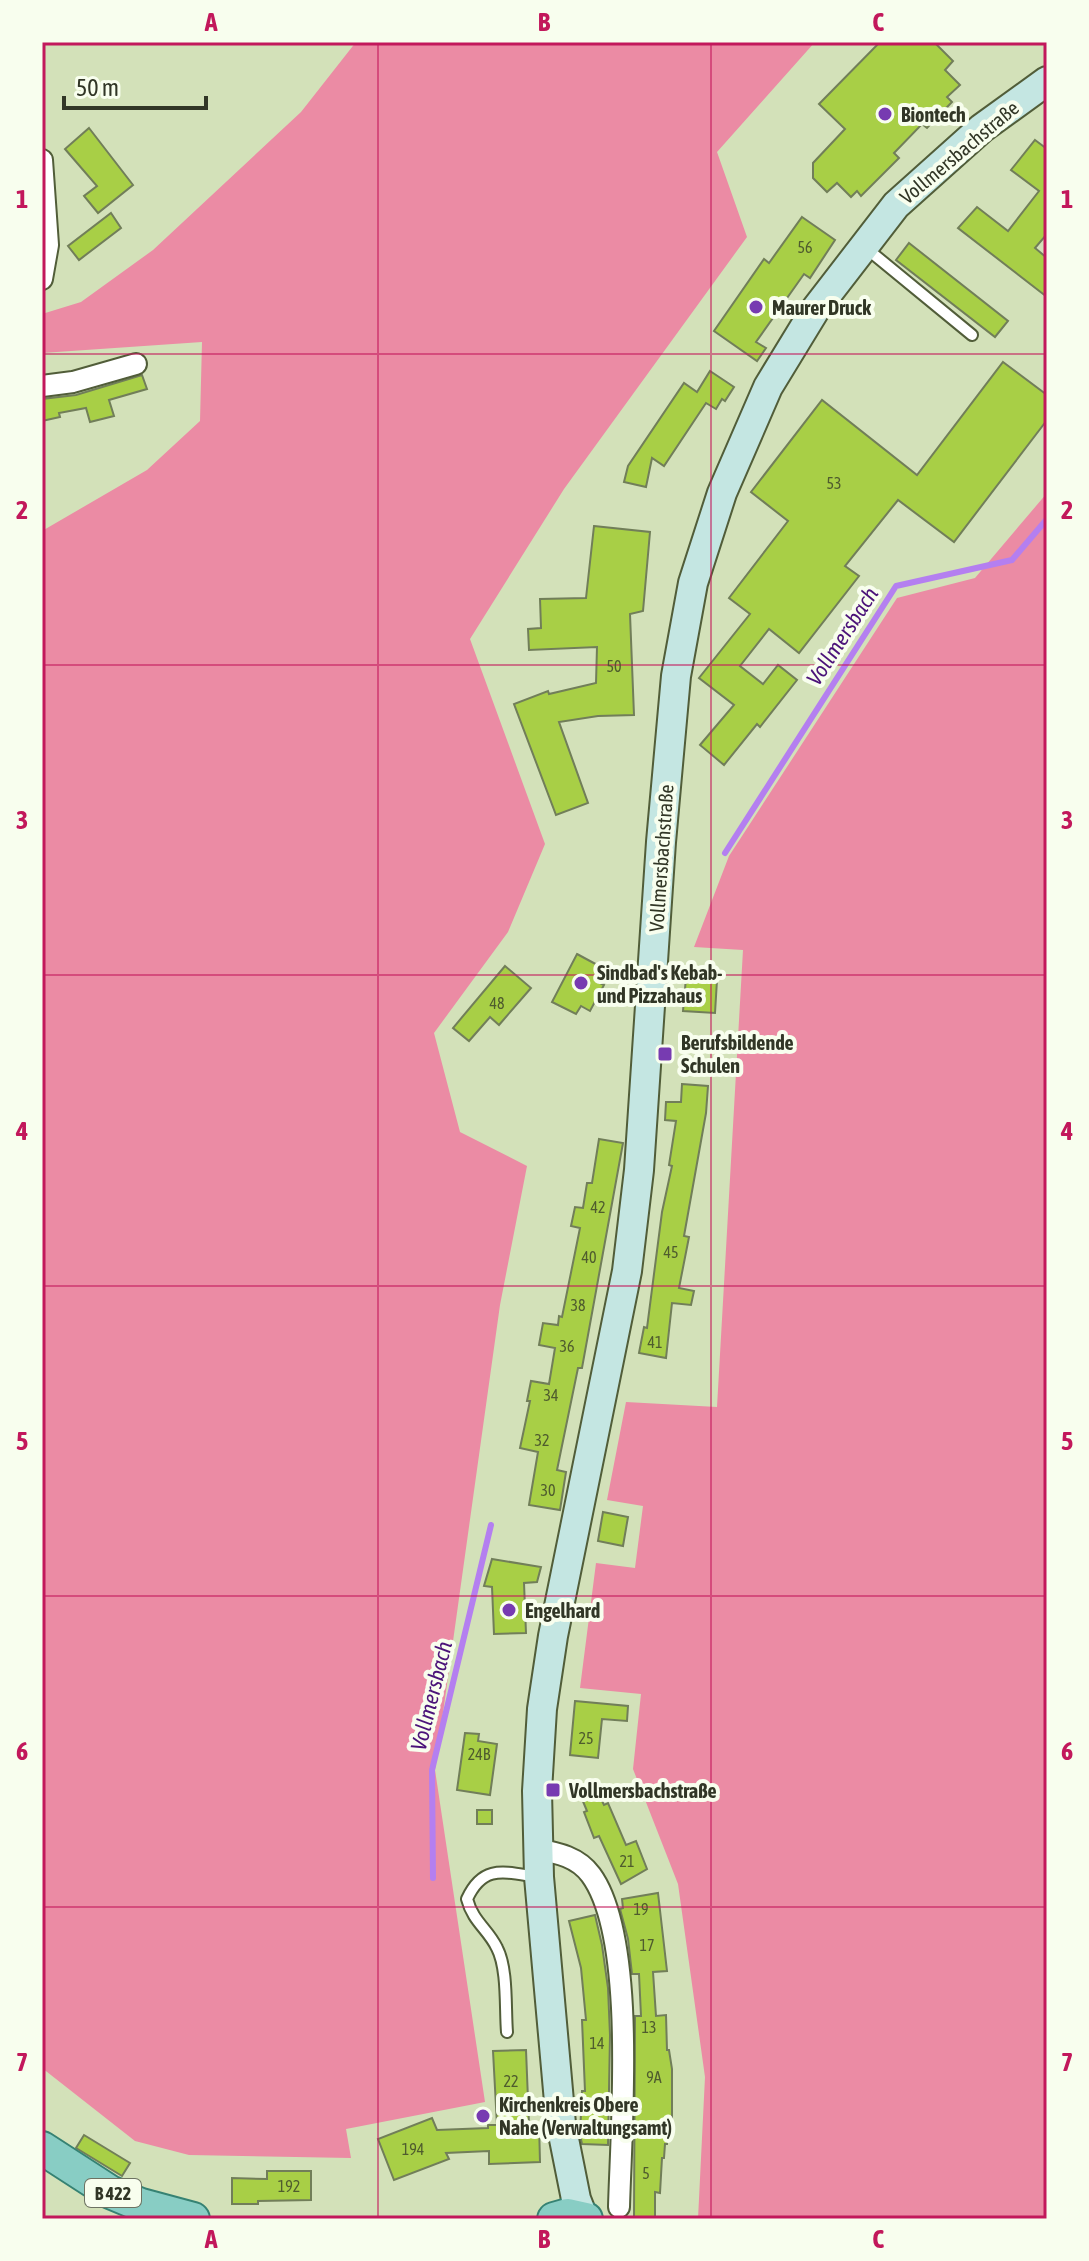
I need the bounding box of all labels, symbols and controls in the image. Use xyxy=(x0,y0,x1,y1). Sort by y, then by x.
text: A xyxy=(204,7,218,37)
text: B xyxy=(538,7,551,37)
text: C xyxy=(872,7,884,37)
scale bar xyxy=(64,60,206,110)
text: 50 m xyxy=(76,74,119,101)
street label: Vollmersbachstraße xyxy=(895,96,1023,208)
place label: Biontech xyxy=(901,103,966,126)
marker: Biontech xyxy=(876,105,894,123)
text: 1 xyxy=(16,184,28,214)
text: 1 xyxy=(1061,184,1073,214)
house number: 56 xyxy=(797,238,813,256)
place label: Maurer Druck xyxy=(772,296,871,319)
marker: Maurer Druck xyxy=(747,298,765,316)
house number: 53 xyxy=(826,474,842,492)
text: 2 xyxy=(16,495,28,525)
text: 2 xyxy=(1061,495,1073,525)
water label: Vollmersbach xyxy=(801,582,883,690)
house number: 50 xyxy=(606,657,622,675)
street label: Vollmersbachstraße xyxy=(644,784,678,932)
text: 3 xyxy=(16,805,28,835)
text: 3 xyxy=(1061,805,1073,835)
place label: Sindbad's Kebab- und Pizzahaus xyxy=(597,961,722,1007)
marker: Sindbad's Kebab- und Pizzahaus xyxy=(572,974,590,992)
house number: 48 xyxy=(489,994,505,1012)
place label: Berufsbildende Schulen xyxy=(681,1031,794,1077)
marker: Berufsbildende Schulen xyxy=(656,1045,674,1063)
text: 4 xyxy=(15,1116,28,1146)
text: 4 xyxy=(1060,1116,1073,1146)
house number: 42 xyxy=(590,1198,606,1216)
house number: 45 xyxy=(663,1243,679,1261)
house number: 40 xyxy=(581,1248,597,1266)
house number: 38 xyxy=(570,1296,586,1314)
house number: 41 xyxy=(647,1333,663,1351)
house number: 36 xyxy=(559,1337,575,1355)
house number: 34 xyxy=(543,1386,559,1404)
text: 5 xyxy=(16,1426,28,1456)
text: 5 xyxy=(1061,1426,1073,1456)
house number: 32 xyxy=(534,1431,550,1449)
house number: 30 xyxy=(540,1481,556,1499)
place label: Engelhard xyxy=(525,1599,600,1622)
marker: Engelhard xyxy=(500,1601,518,1619)
water label: Vollmersbach xyxy=(405,1638,457,1753)
house number: 25 xyxy=(578,1729,594,1747)
text: 6 xyxy=(16,1736,28,1766)
text: 6 xyxy=(1061,1736,1073,1766)
house number: 24B xyxy=(468,1745,491,1763)
place label: Vollmersbachstraße xyxy=(568,1779,717,1802)
marker: Vollmersbachstraße xyxy=(544,1781,562,1799)
house number: 21 xyxy=(619,1852,635,1870)
house number: 19 xyxy=(633,1900,649,1918)
house number: 17 xyxy=(639,1936,655,1954)
house number: 13 xyxy=(641,2018,657,2036)
house number: 14 xyxy=(589,2034,605,2052)
text: 7 xyxy=(16,2047,28,2077)
text: 7 xyxy=(1061,2047,1073,2077)
house number: 9A xyxy=(646,2068,662,2086)
house number: 22 xyxy=(503,2072,519,2090)
place label: Kirchenkreis Obere Nahe (Verwaltungsamt) xyxy=(499,2093,672,2139)
marker: Kirchenkreis Obere Nahe (Verwaltungsamt) xyxy=(474,2107,492,2125)
house number: 194 xyxy=(402,2140,424,2158)
house number: 5 xyxy=(642,2164,650,2182)
house number: 192 xyxy=(278,2177,300,2195)
road number: B 422 xyxy=(85,2179,141,2207)
text: A xyxy=(204,2224,218,2254)
text: B xyxy=(538,2224,551,2254)
text: C xyxy=(872,2224,884,2254)

